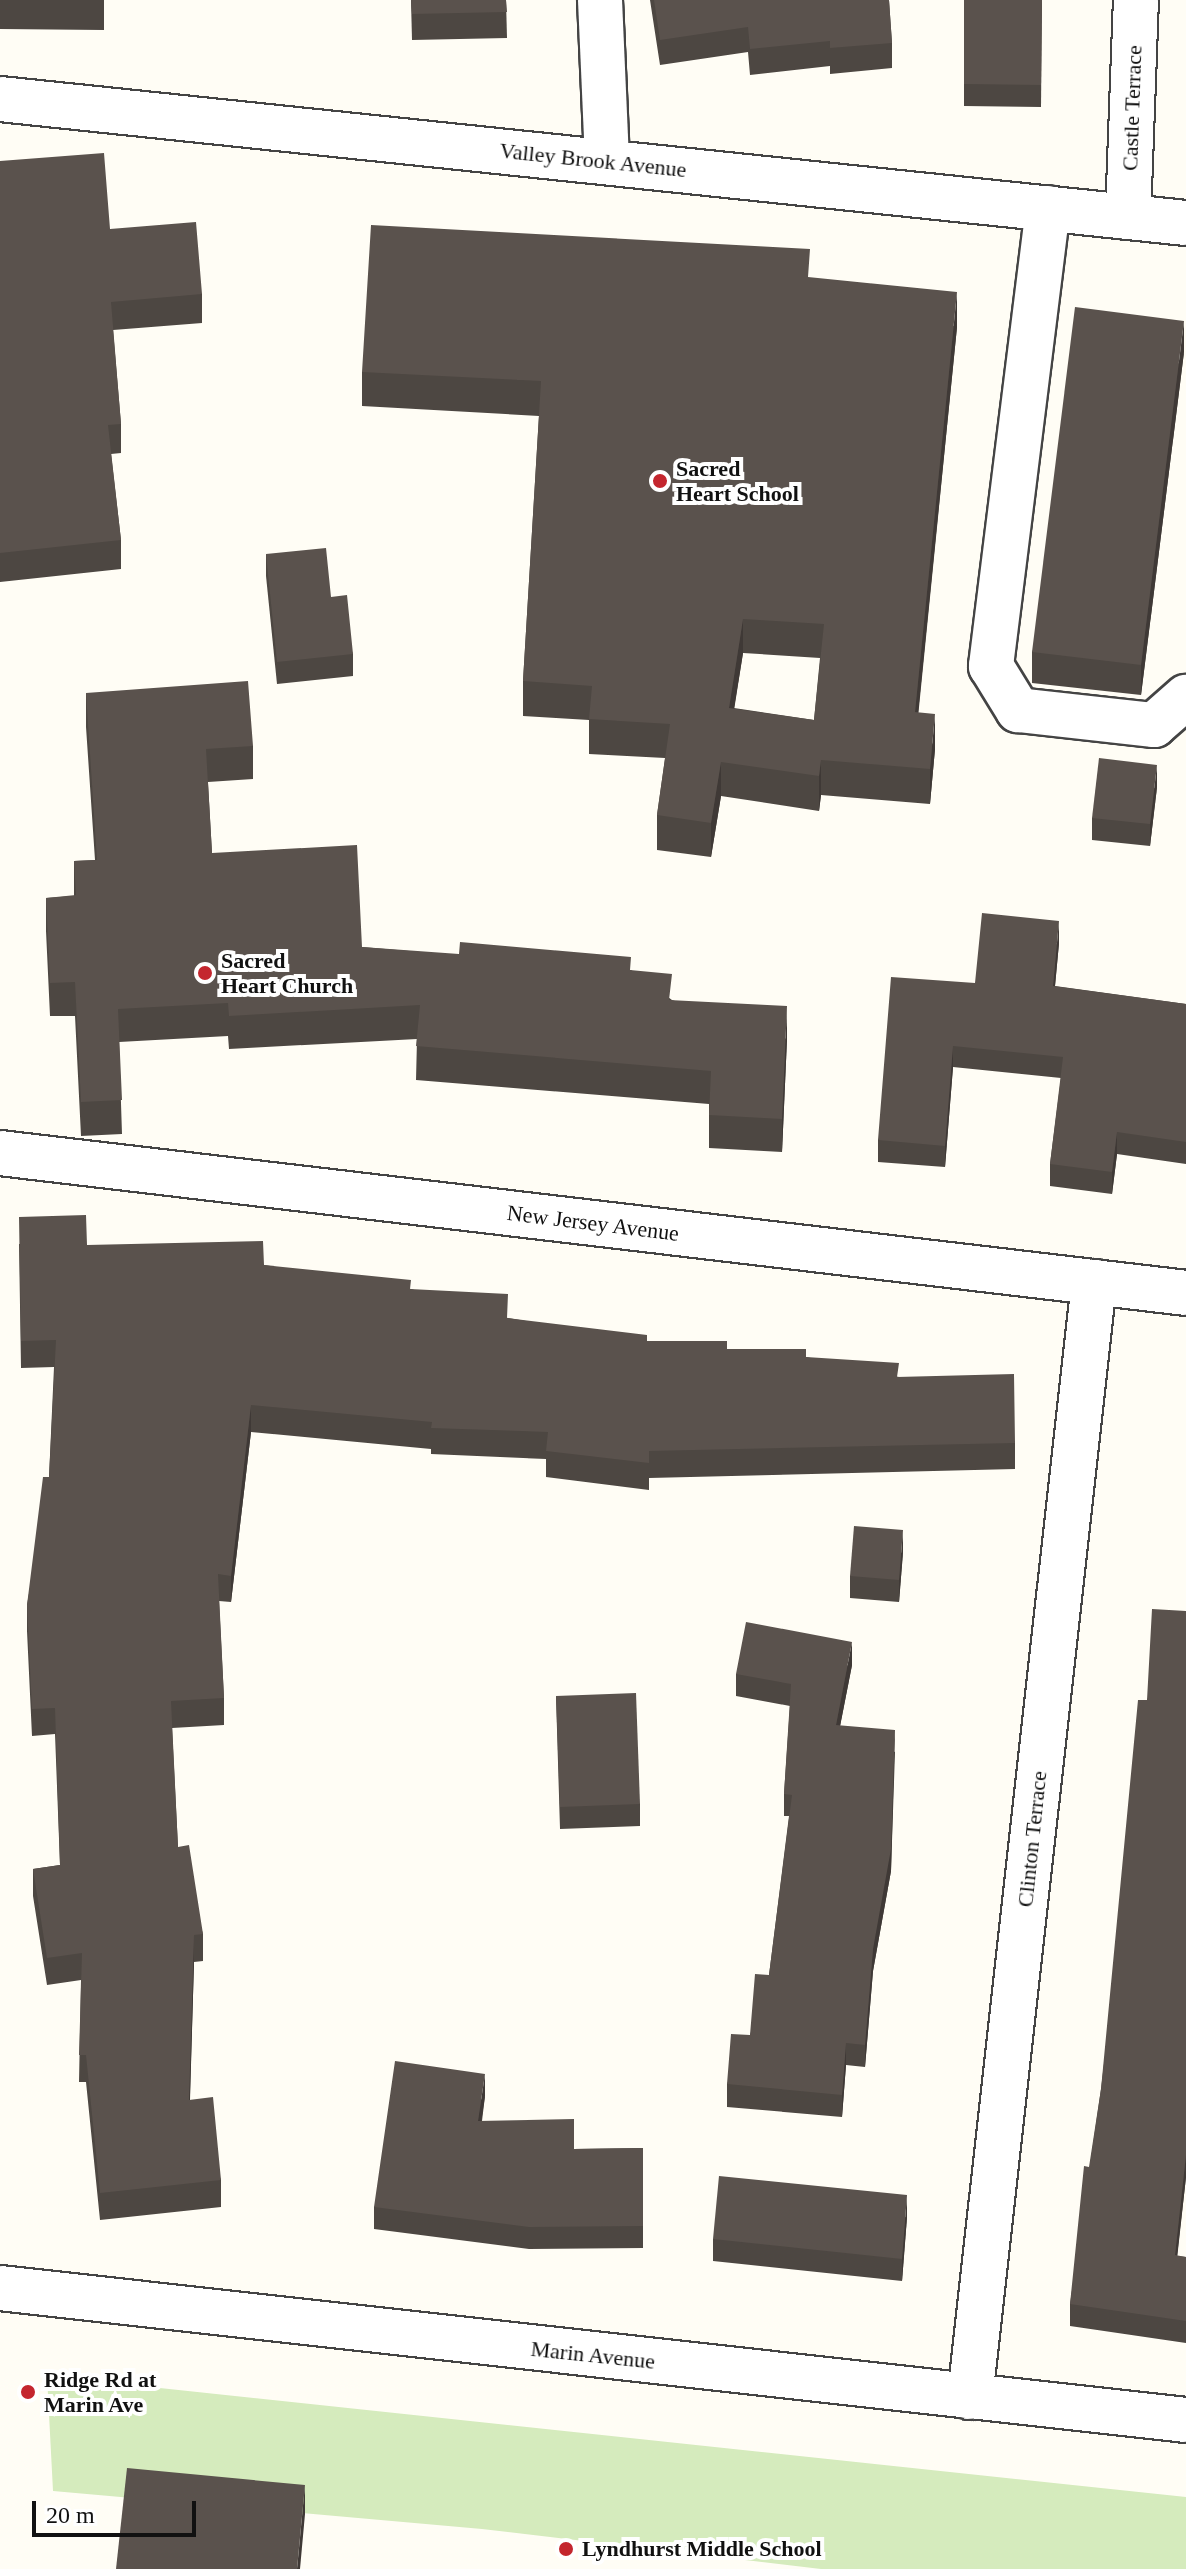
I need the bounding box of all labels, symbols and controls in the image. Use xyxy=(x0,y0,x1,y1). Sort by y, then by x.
street label: Castle Terrace xyxy=(1117,45,1147,171)
street label: Valley Brook Avenue xyxy=(498,137,688,183)
place label: Sacred Heart School xyxy=(676,455,799,506)
marker: Sacred Heart School xyxy=(651,472,669,490)
place label: Sacred Heart Church xyxy=(221,947,353,998)
marker: Sacred Heart Church xyxy=(196,964,214,982)
street label: New Jersey Avenue xyxy=(505,1199,681,1247)
street label: Clinton Terrace xyxy=(1012,1769,1052,1909)
street label: Marin Avenue xyxy=(529,2335,657,2375)
place label: Ridge Rd at Marin Ave xyxy=(44,2366,156,2418)
marker: Ridge Rd at Marin Ave xyxy=(19,2383,37,2401)
scale bar xyxy=(36,2485,200,2535)
text: 20 m xyxy=(46,2502,95,2528)
place label: Lyndhurst Middle School xyxy=(582,2536,822,2562)
marker: Lyndhurst Middle School xyxy=(557,2540,575,2558)

